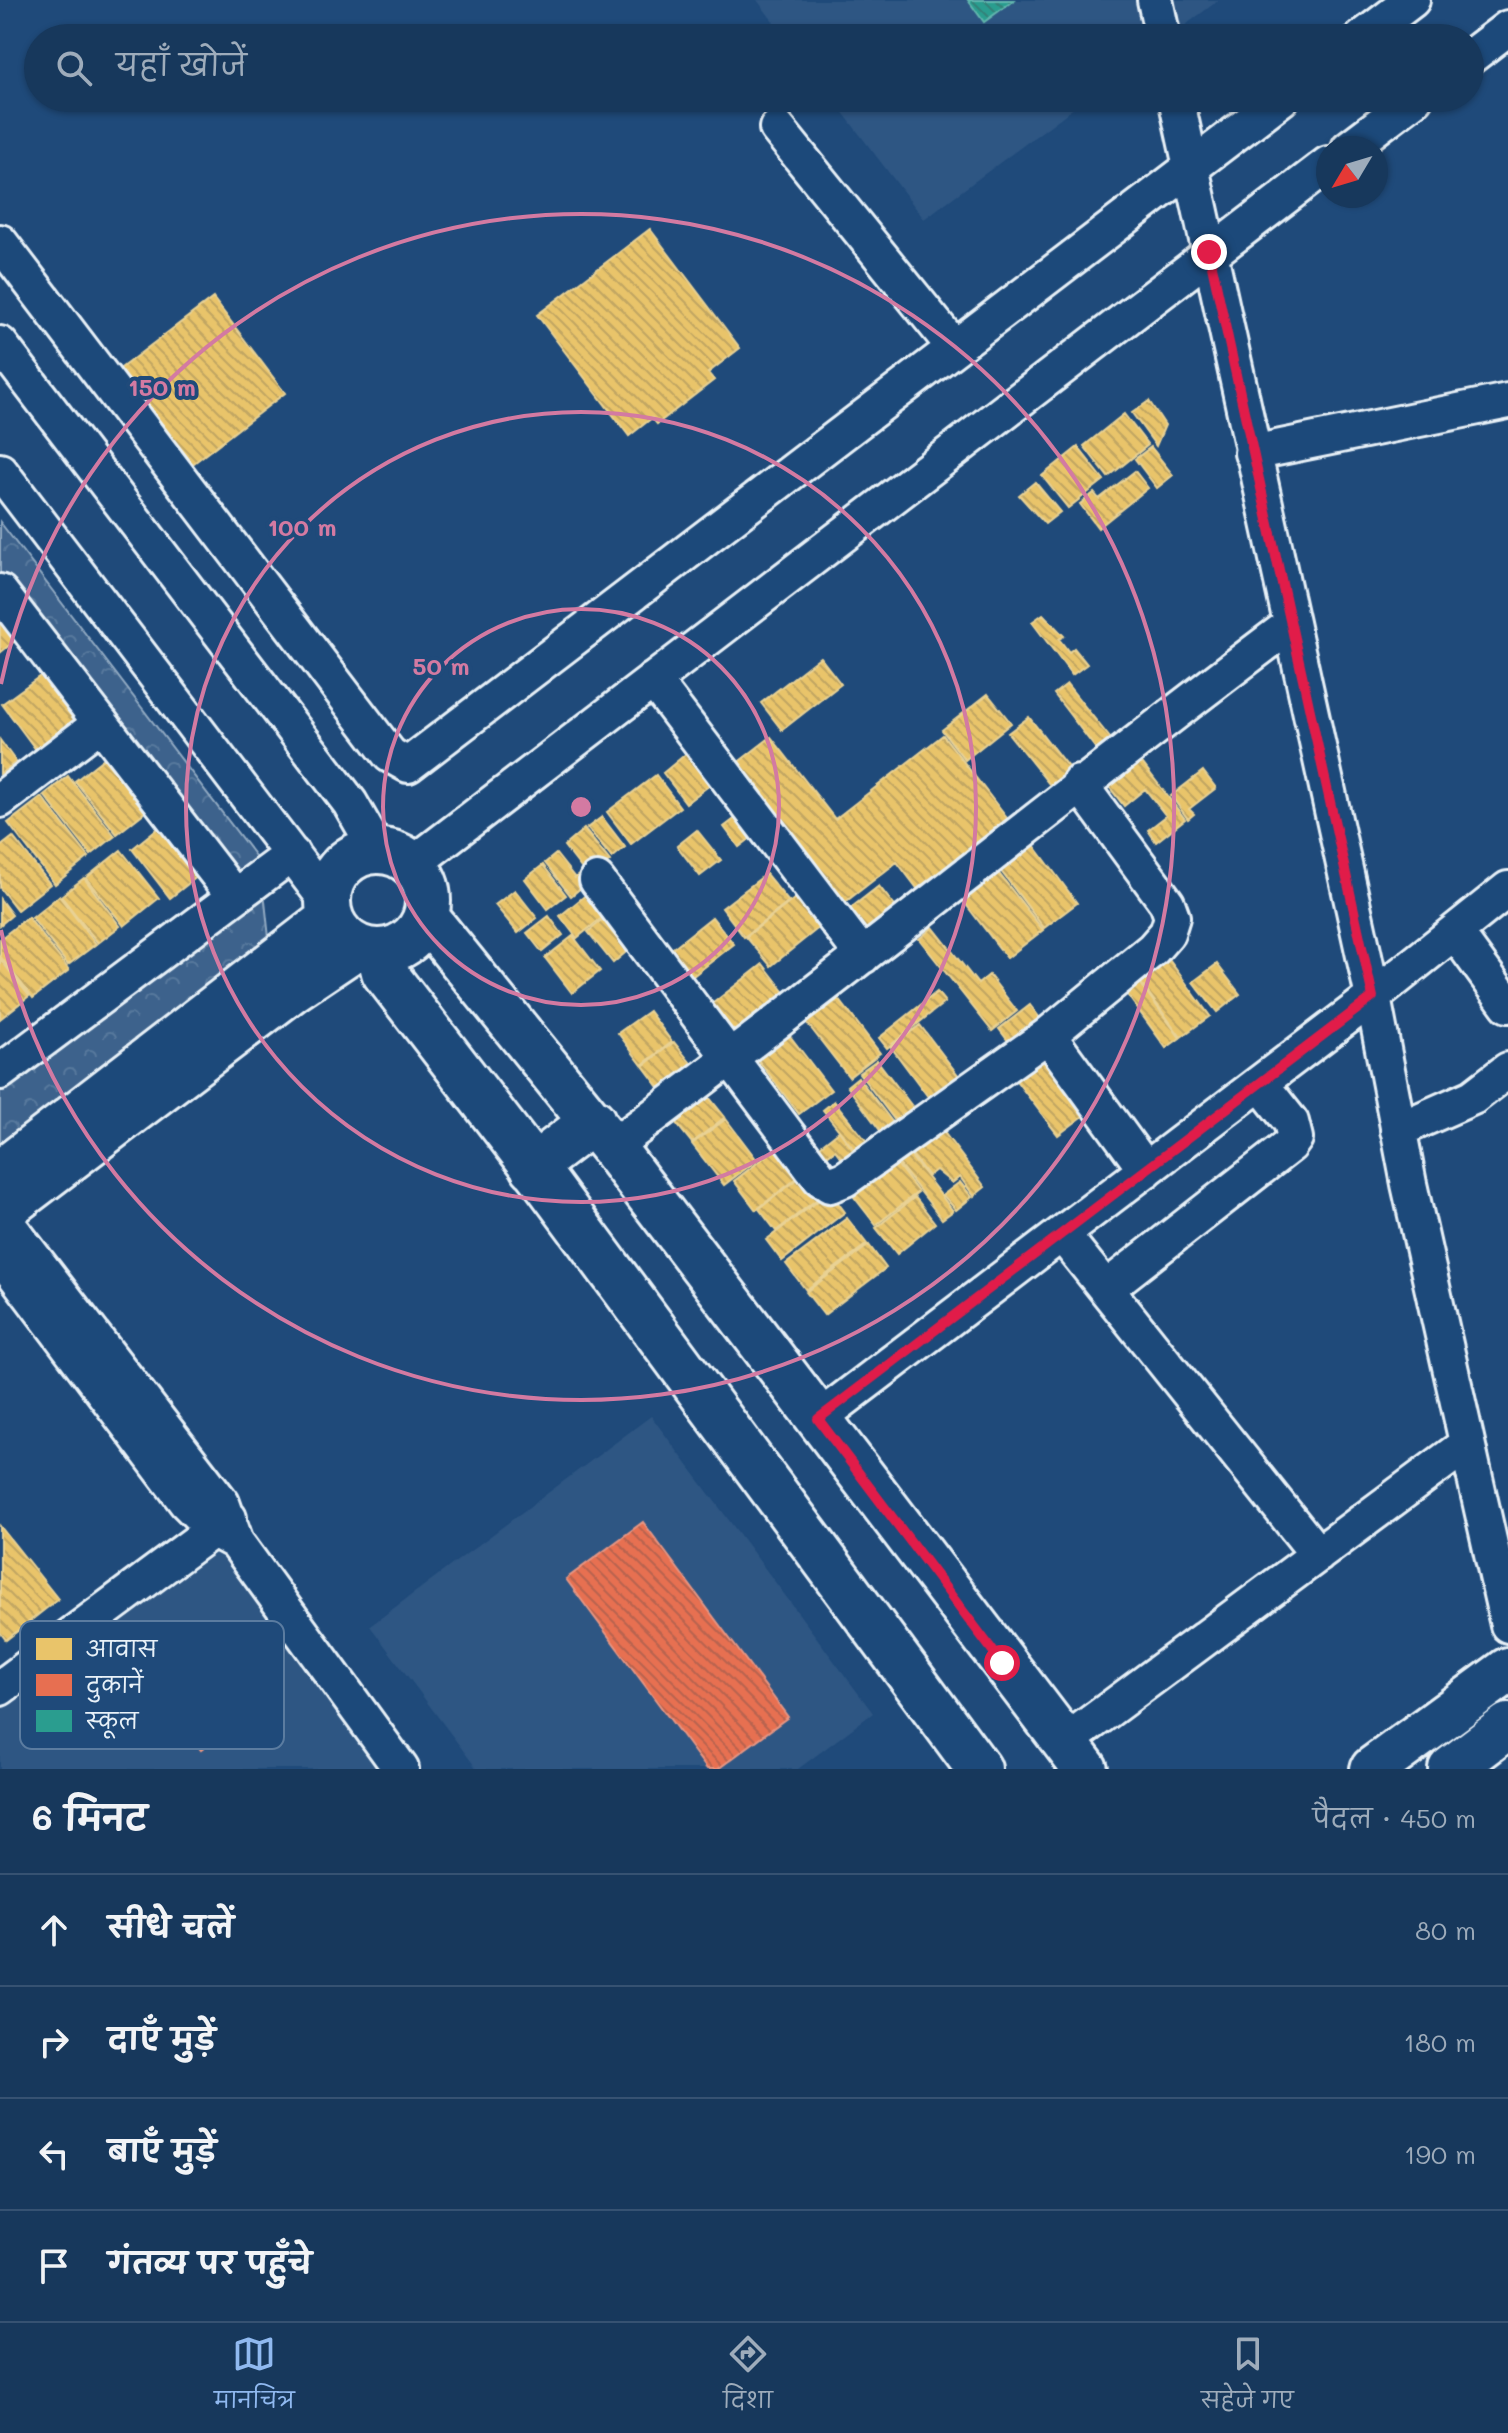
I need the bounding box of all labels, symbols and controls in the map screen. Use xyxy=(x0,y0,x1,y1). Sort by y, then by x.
search box xyxy=(24,24,1484,112)
text: यहाँ खोजें xyxy=(116,44,247,84)
icon: search xyxy=(52,46,96,90)
north arrow xyxy=(1316,136,1388,208)
route end xyxy=(1191,234,1227,270)
text: 150 m xyxy=(128,371,196,402)
text: 100 m xyxy=(267,511,337,542)
text: 50 m xyxy=(412,650,470,681)
centre of rings xyxy=(567,793,595,821)
legend xyxy=(20,1621,284,1749)
text: आवास xyxy=(86,1634,159,1663)
route start xyxy=(984,1645,1020,1681)
text: दुकानें xyxy=(85,1667,145,1703)
text: स्कूल xyxy=(85,1706,140,1739)
text: 6 मिनट xyxy=(32,1794,147,1839)
text: पैदल · 450 m xyxy=(1312,1801,1476,1835)
text: सीधे चलें xyxy=(108,1906,234,1946)
icon: ahead xyxy=(32,1908,76,1952)
text: 80 m xyxy=(1415,1913,1476,1947)
text: दाएँ मुड़ें xyxy=(108,2018,216,2058)
icon: right xyxy=(32,2020,76,2064)
text: 180 m xyxy=(1404,2025,1476,2059)
text: बाएँ मुड़ें xyxy=(108,2130,216,2170)
icon: left xyxy=(32,2132,76,2176)
text: 190 m xyxy=(1404,2137,1476,2171)
text: गंतव्य पर पहुँचे xyxy=(108,2242,312,2282)
icon: arrive xyxy=(32,2244,76,2288)
tab: मानचित्र xyxy=(214,2332,295,2425)
tab: दिशा xyxy=(723,2332,773,2425)
tab: सहेजे गए xyxy=(1201,2332,1294,2425)

